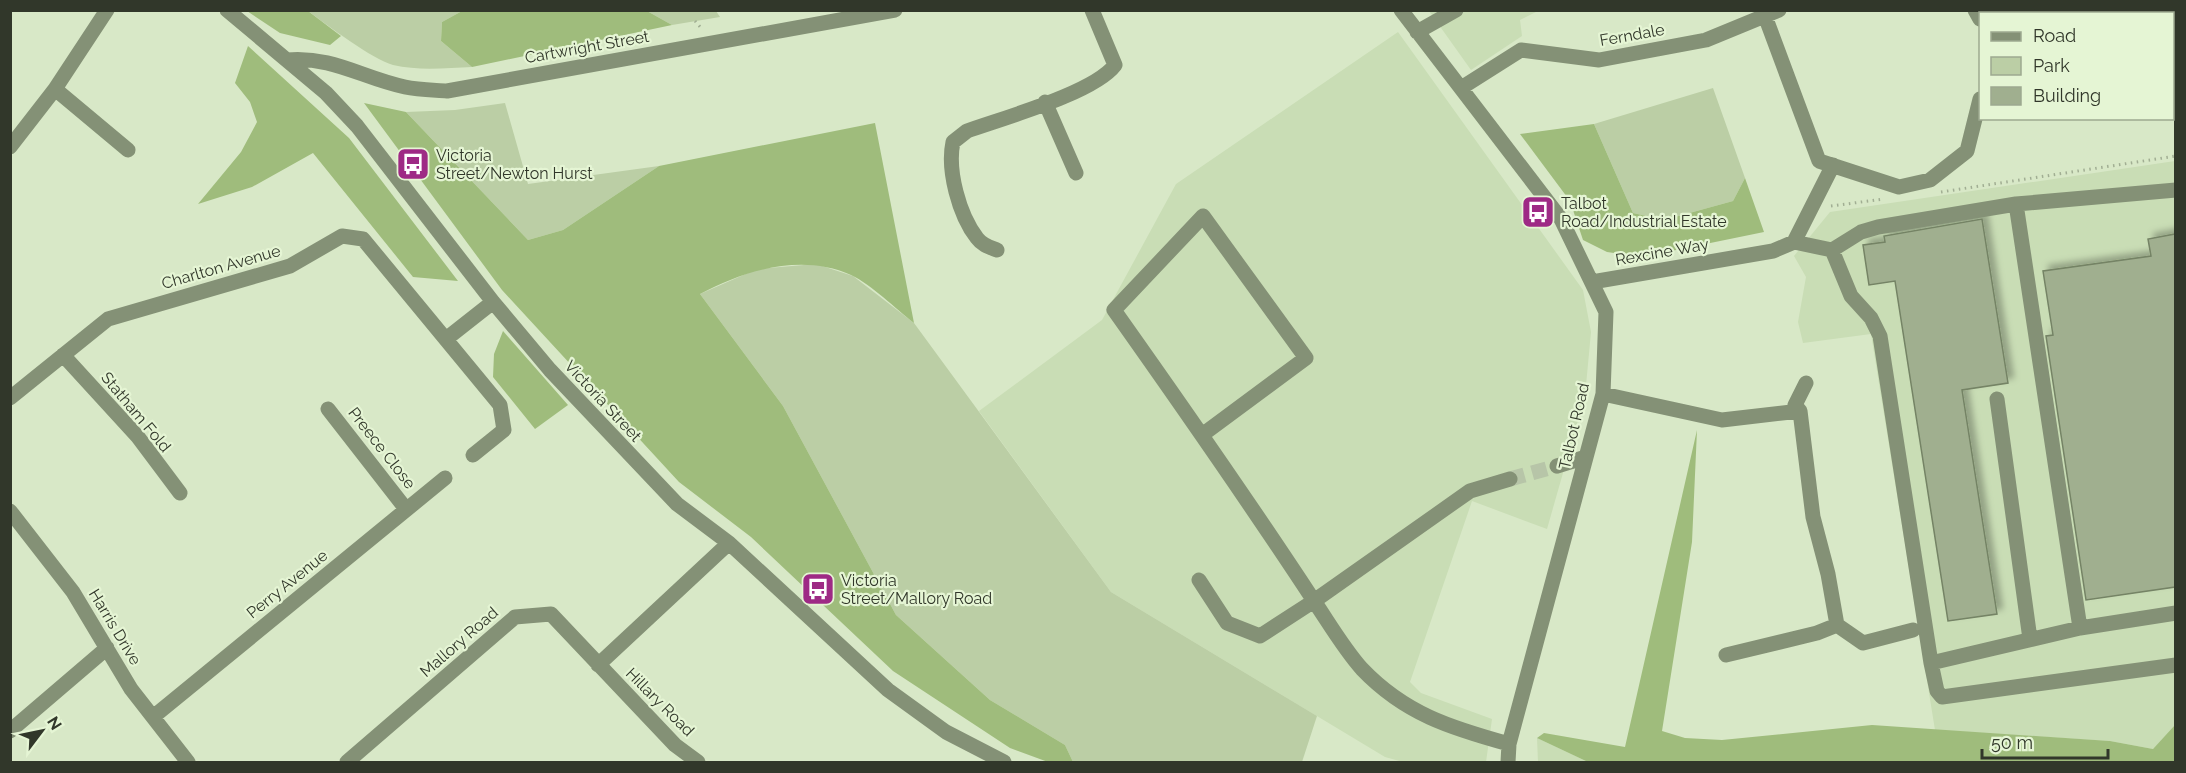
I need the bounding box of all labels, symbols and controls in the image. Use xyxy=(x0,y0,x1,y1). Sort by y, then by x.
legend xyxy=(1979,12,2174,120)
street label: Ferndale xyxy=(1598,20,1666,50)
text: Road xyxy=(2033,25,2076,46)
street label: Cartwright Street xyxy=(523,27,651,67)
text: Park xyxy=(2033,55,2070,76)
text: Building xyxy=(2033,85,2101,106)
bus stop icon: Victoria Street/Newton Hurst xyxy=(395,146,431,182)
place label: Victoria Street/Newton Hurst xyxy=(436,146,593,183)
bus stop icon: Talbot Road/Industrial Estate xyxy=(1520,194,1556,230)
place label: Talbot Road/Industrial Estate xyxy=(1561,194,1727,231)
street label: Rexcine Way xyxy=(1614,234,1711,270)
street label: Charlton Avenue xyxy=(159,241,283,293)
street label: Victoria Street xyxy=(561,356,646,446)
street label: Statham Fold xyxy=(97,368,175,456)
street label: Talbot Road xyxy=(1555,381,1593,471)
street label: Preece Close xyxy=(344,403,420,493)
street label: Perry Avenue xyxy=(243,546,331,622)
bus stop icon: Victoria Street/Mallory Road xyxy=(800,571,836,607)
place label: Victoria Street/Mallory Road xyxy=(841,571,992,608)
street label: Harris Drive xyxy=(85,586,145,668)
street label: Mallory Road xyxy=(416,603,502,681)
street label: Hillary Road xyxy=(622,664,698,740)
north arrow xyxy=(12,701,72,761)
text: N xyxy=(43,713,66,734)
scale bar xyxy=(1982,722,2108,760)
text: 50 m xyxy=(1991,732,2033,753)

